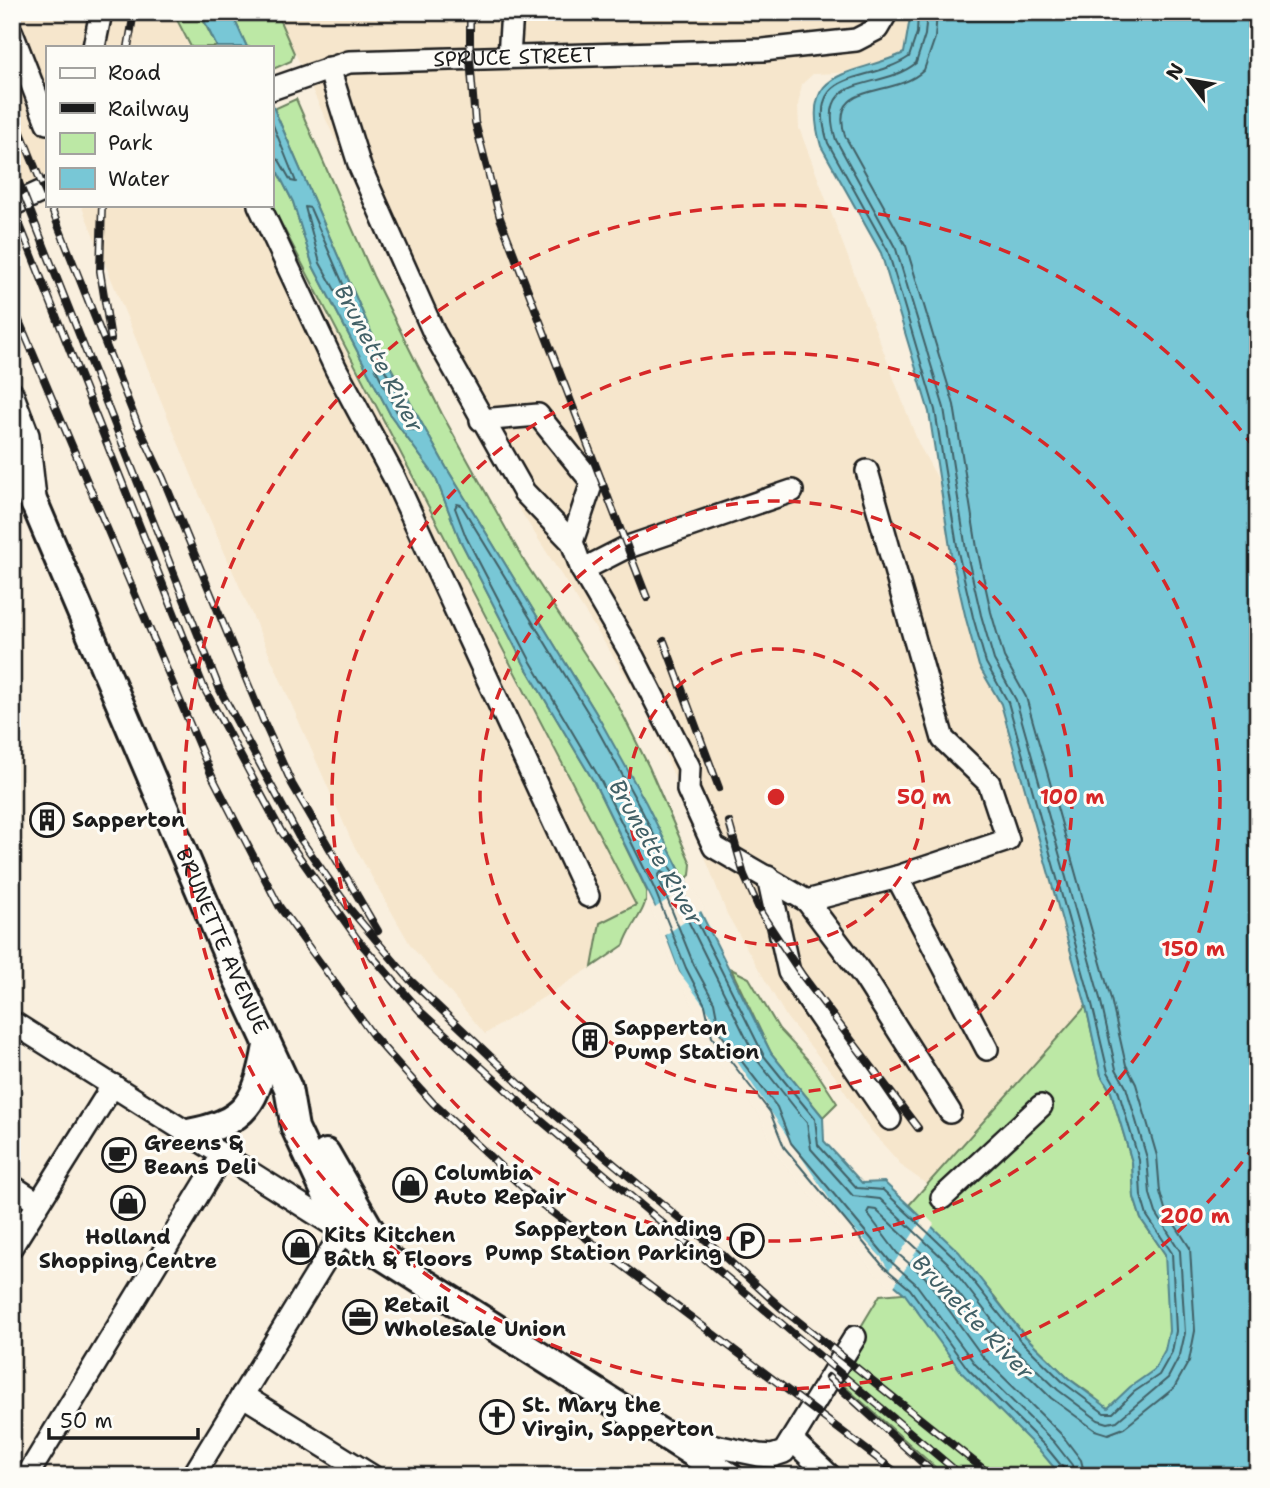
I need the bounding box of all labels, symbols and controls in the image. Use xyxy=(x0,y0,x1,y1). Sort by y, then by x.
street label: SPRUCE STREET xyxy=(433,41,596,74)
legend xyxy=(46,46,273,206)
north arrow xyxy=(1154,46,1224,116)
text: Road xyxy=(108,59,161,87)
text: N xyxy=(1160,59,1189,84)
text: Railway xyxy=(108,95,190,123)
text: Park xyxy=(108,129,153,157)
text: Water xyxy=(108,165,170,193)
water label: Brunette River xyxy=(327,279,431,438)
water label: Brunette River xyxy=(602,774,710,931)
text: 50 m xyxy=(897,783,951,811)
text: 100 m xyxy=(1040,783,1104,811)
centre of rings xyxy=(764,785,788,809)
building icon: Sapperton xyxy=(28,801,66,839)
place label: Sapperton xyxy=(72,806,185,834)
street label: BRUNETTE AVENUE xyxy=(169,844,275,1039)
text: 150 m xyxy=(1161,935,1225,963)
place label: Sapperton Pump Station xyxy=(614,1014,759,1066)
building icon: Sapperton Pump Station xyxy=(571,1021,609,1059)
place label: Greens & Beans Deli xyxy=(144,1129,257,1181)
cafe icon: Greens & Beans Deli xyxy=(100,1136,138,1174)
place label: Columbia Auto Repair xyxy=(434,1159,566,1211)
shop icon: Columbia Auto Repair xyxy=(391,1166,429,1204)
shop icon: Holland Shopping Centre xyxy=(109,1184,147,1222)
text: 200 m xyxy=(1160,1202,1230,1230)
place label: Sapperton Landing Pump Station Parking xyxy=(485,1215,722,1267)
place label: Kits Kitchen Bath & Floors xyxy=(324,1221,472,1273)
parking icon: Sapperton Landing Pump Station Parking xyxy=(728,1222,766,1260)
place label: Holland Shopping Centre xyxy=(39,1223,217,1275)
shop icon: Kits Kitchen Bath & Floors xyxy=(281,1228,319,1266)
water label: Brunette River xyxy=(906,1248,1041,1387)
place label: Retail Wholesale Union xyxy=(384,1291,566,1343)
office icon: Retail Wholesale Union xyxy=(341,1298,379,1336)
place label: St. Mary the Virgin, Sapperton xyxy=(522,1391,714,1443)
scale bar xyxy=(49,1397,198,1441)
church icon: St. Mary the Virgin, Sapperton xyxy=(478,1398,516,1436)
text: 50 m xyxy=(60,1407,113,1435)

